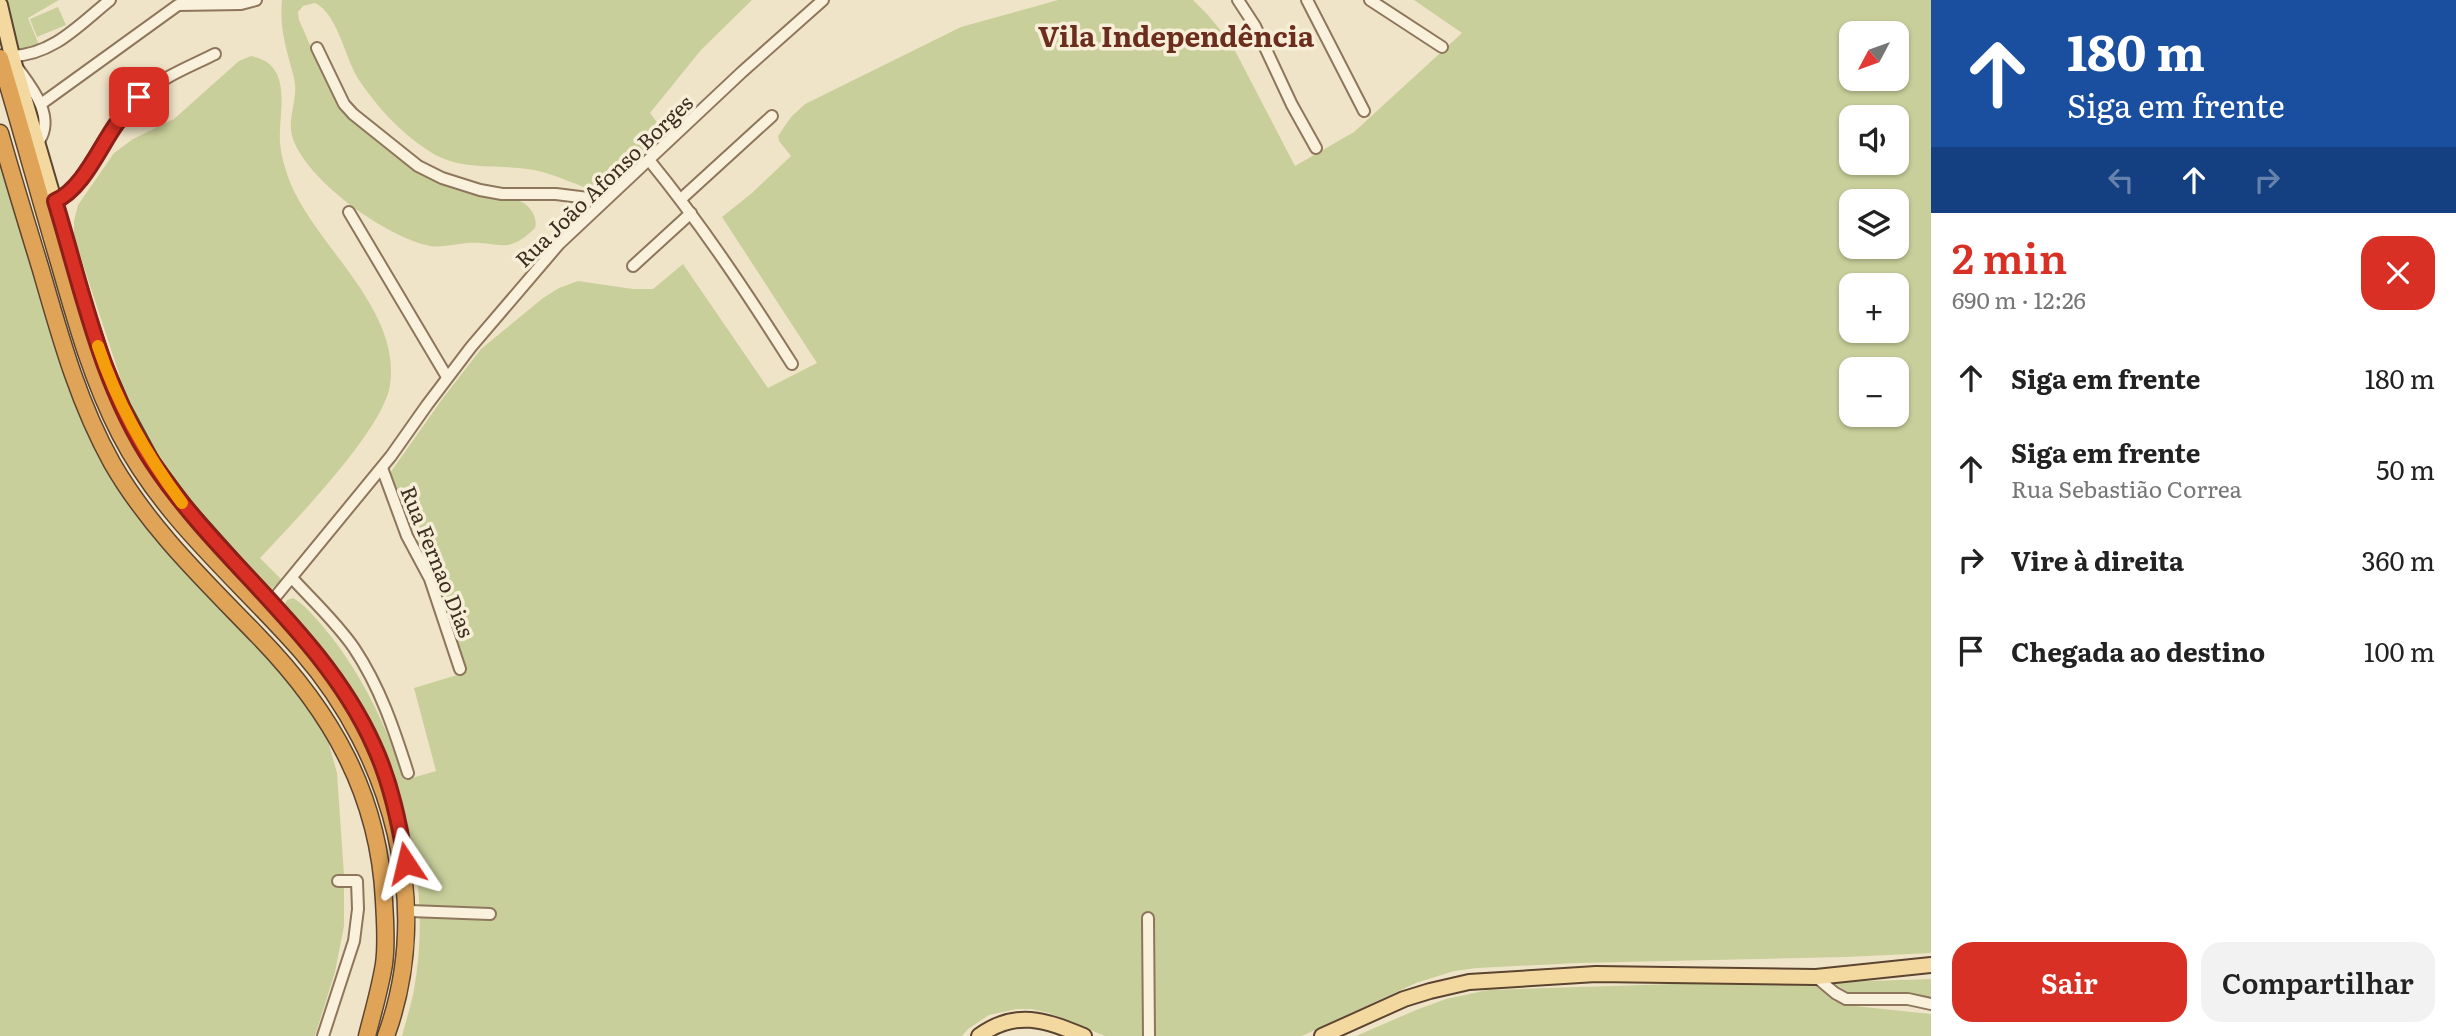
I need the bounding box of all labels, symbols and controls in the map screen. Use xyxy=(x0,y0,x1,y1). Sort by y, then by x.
text: 180 m xyxy=(2067,13,2205,86)
district label: Vila Independência xyxy=(1038,14,1315,56)
north arrow xyxy=(1839,21,1909,91)
map controls xyxy=(1839,21,1909,427)
icon: ahead xyxy=(1952,28,2043,119)
pin xyxy=(109,67,169,127)
icon: arrive xyxy=(120,78,158,116)
text: Siga em frente xyxy=(2067,80,2285,128)
street label: Rua João Afonso Borges xyxy=(507,87,699,273)
button: sound xyxy=(1839,105,1909,175)
icon: left xyxy=(2102,161,2140,199)
icon: ahead xyxy=(2175,161,2213,199)
icon: right xyxy=(2248,161,2286,199)
button: layers xyxy=(1839,189,1909,259)
text: 2 min xyxy=(1952,225,2067,287)
button: close xyxy=(2361,236,2435,310)
button: + xyxy=(1839,273,1909,343)
text: 690 m · 12:26 xyxy=(1952,282,2086,316)
button: − xyxy=(1839,357,1909,427)
text: Siga em frente xyxy=(2011,358,2200,397)
text: 180 m xyxy=(2365,358,2435,397)
icon: ahead xyxy=(1952,359,1990,397)
text: Siga em frente xyxy=(2011,432,2200,471)
text: 50 m xyxy=(2376,449,2435,488)
icon: ahead xyxy=(1952,450,1990,488)
text: Rua Sebastião Correa xyxy=(2011,471,2242,505)
street label: Rua Fernao Dias xyxy=(394,481,484,641)
text: Vire à direita xyxy=(2011,540,2184,579)
text: 360 m xyxy=(2361,540,2435,579)
icon: right xyxy=(1952,541,1990,579)
text: Chegada ao destino xyxy=(2011,631,2265,670)
text: 100 m xyxy=(2364,631,2435,670)
icon: arrive xyxy=(1952,632,1990,670)
position arrow xyxy=(369,826,443,900)
button: Sair xyxy=(1952,942,2187,1022)
button: Compartilhar xyxy=(2201,942,2435,1022)

